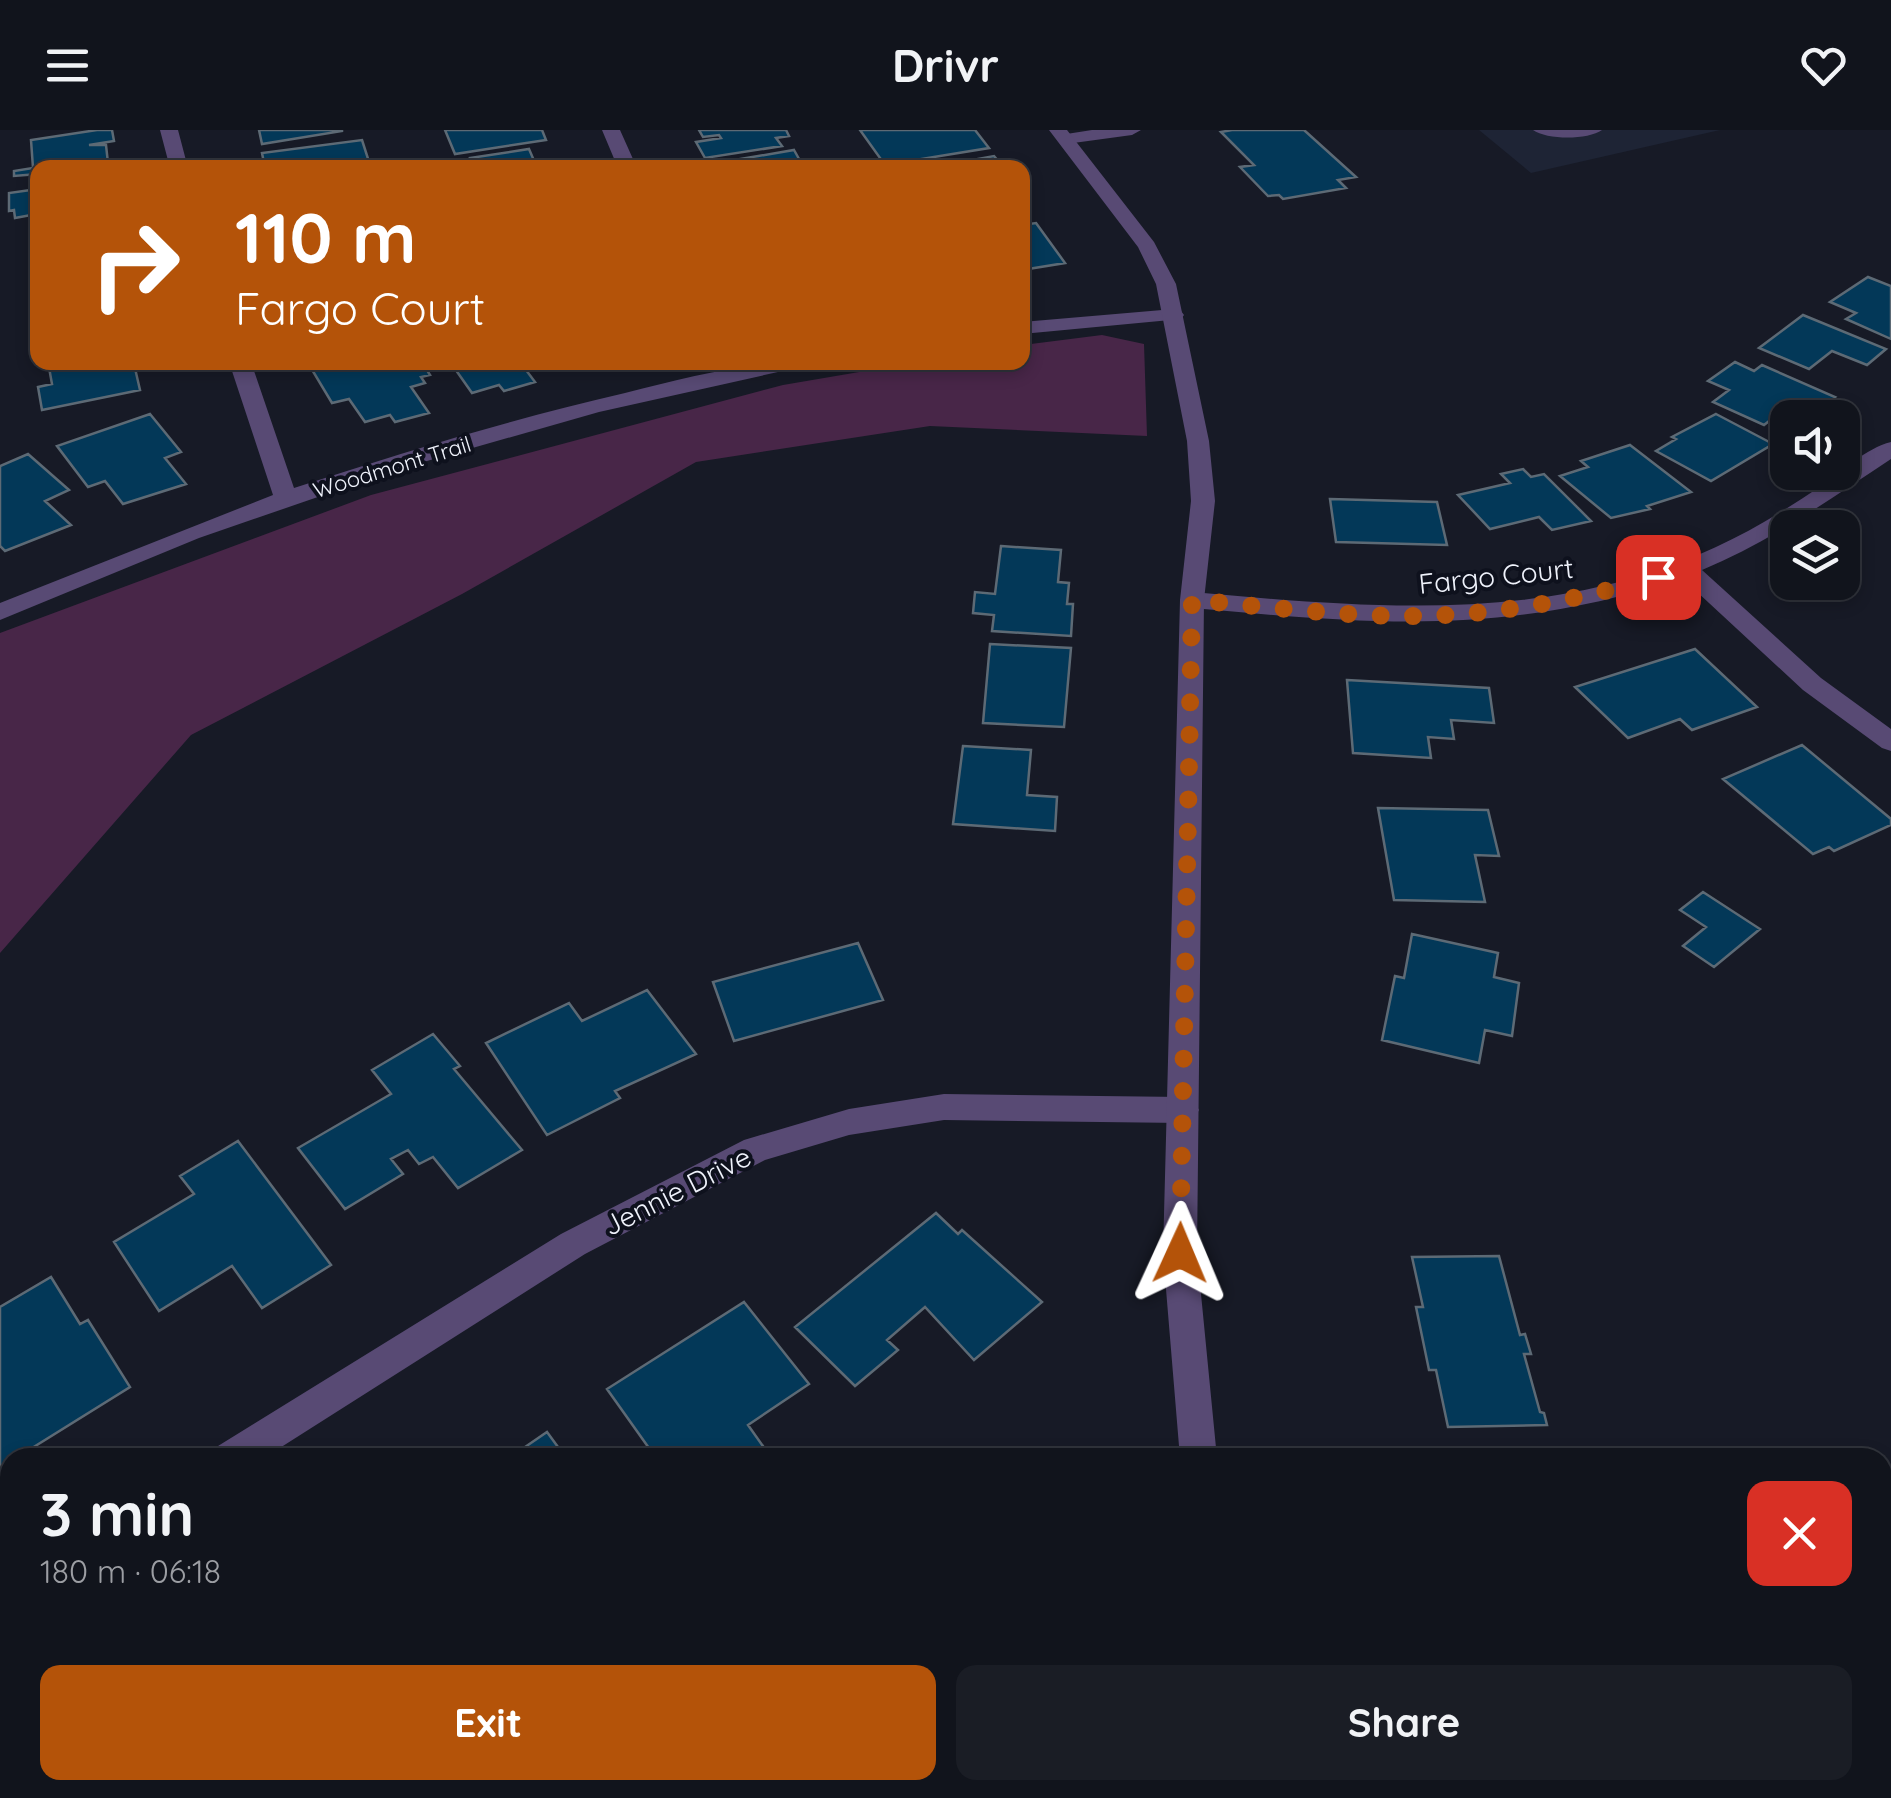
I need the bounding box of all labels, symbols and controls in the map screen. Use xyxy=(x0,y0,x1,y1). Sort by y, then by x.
text: Drivr xyxy=(892,37,999,93)
icon: menu xyxy=(40,38,95,93)
icon: heart xyxy=(1796,38,1851,93)
text: 110 m xyxy=(235,193,417,281)
icon: right xyxy=(70,200,200,330)
text: Fargo Court xyxy=(235,280,485,336)
map controls xyxy=(1770,400,1860,600)
button: sound xyxy=(1770,400,1860,490)
street label: Woodmont Trail xyxy=(310,430,474,504)
button: layers xyxy=(1770,510,1860,600)
pin xyxy=(1616,535,1701,620)
street label: Fargo Court xyxy=(1417,550,1575,601)
icon: arrive xyxy=(1631,550,1686,605)
street label: Jennie Drive xyxy=(597,1138,756,1243)
position arrow xyxy=(1128,1201,1232,1305)
text: 3 min xyxy=(40,1476,194,1551)
button: close xyxy=(1747,1481,1852,1586)
text: 180 m · 06:18 xyxy=(40,1551,221,1591)
button: Exit xyxy=(40,1665,936,1780)
button: Share xyxy=(956,1665,1852,1780)

